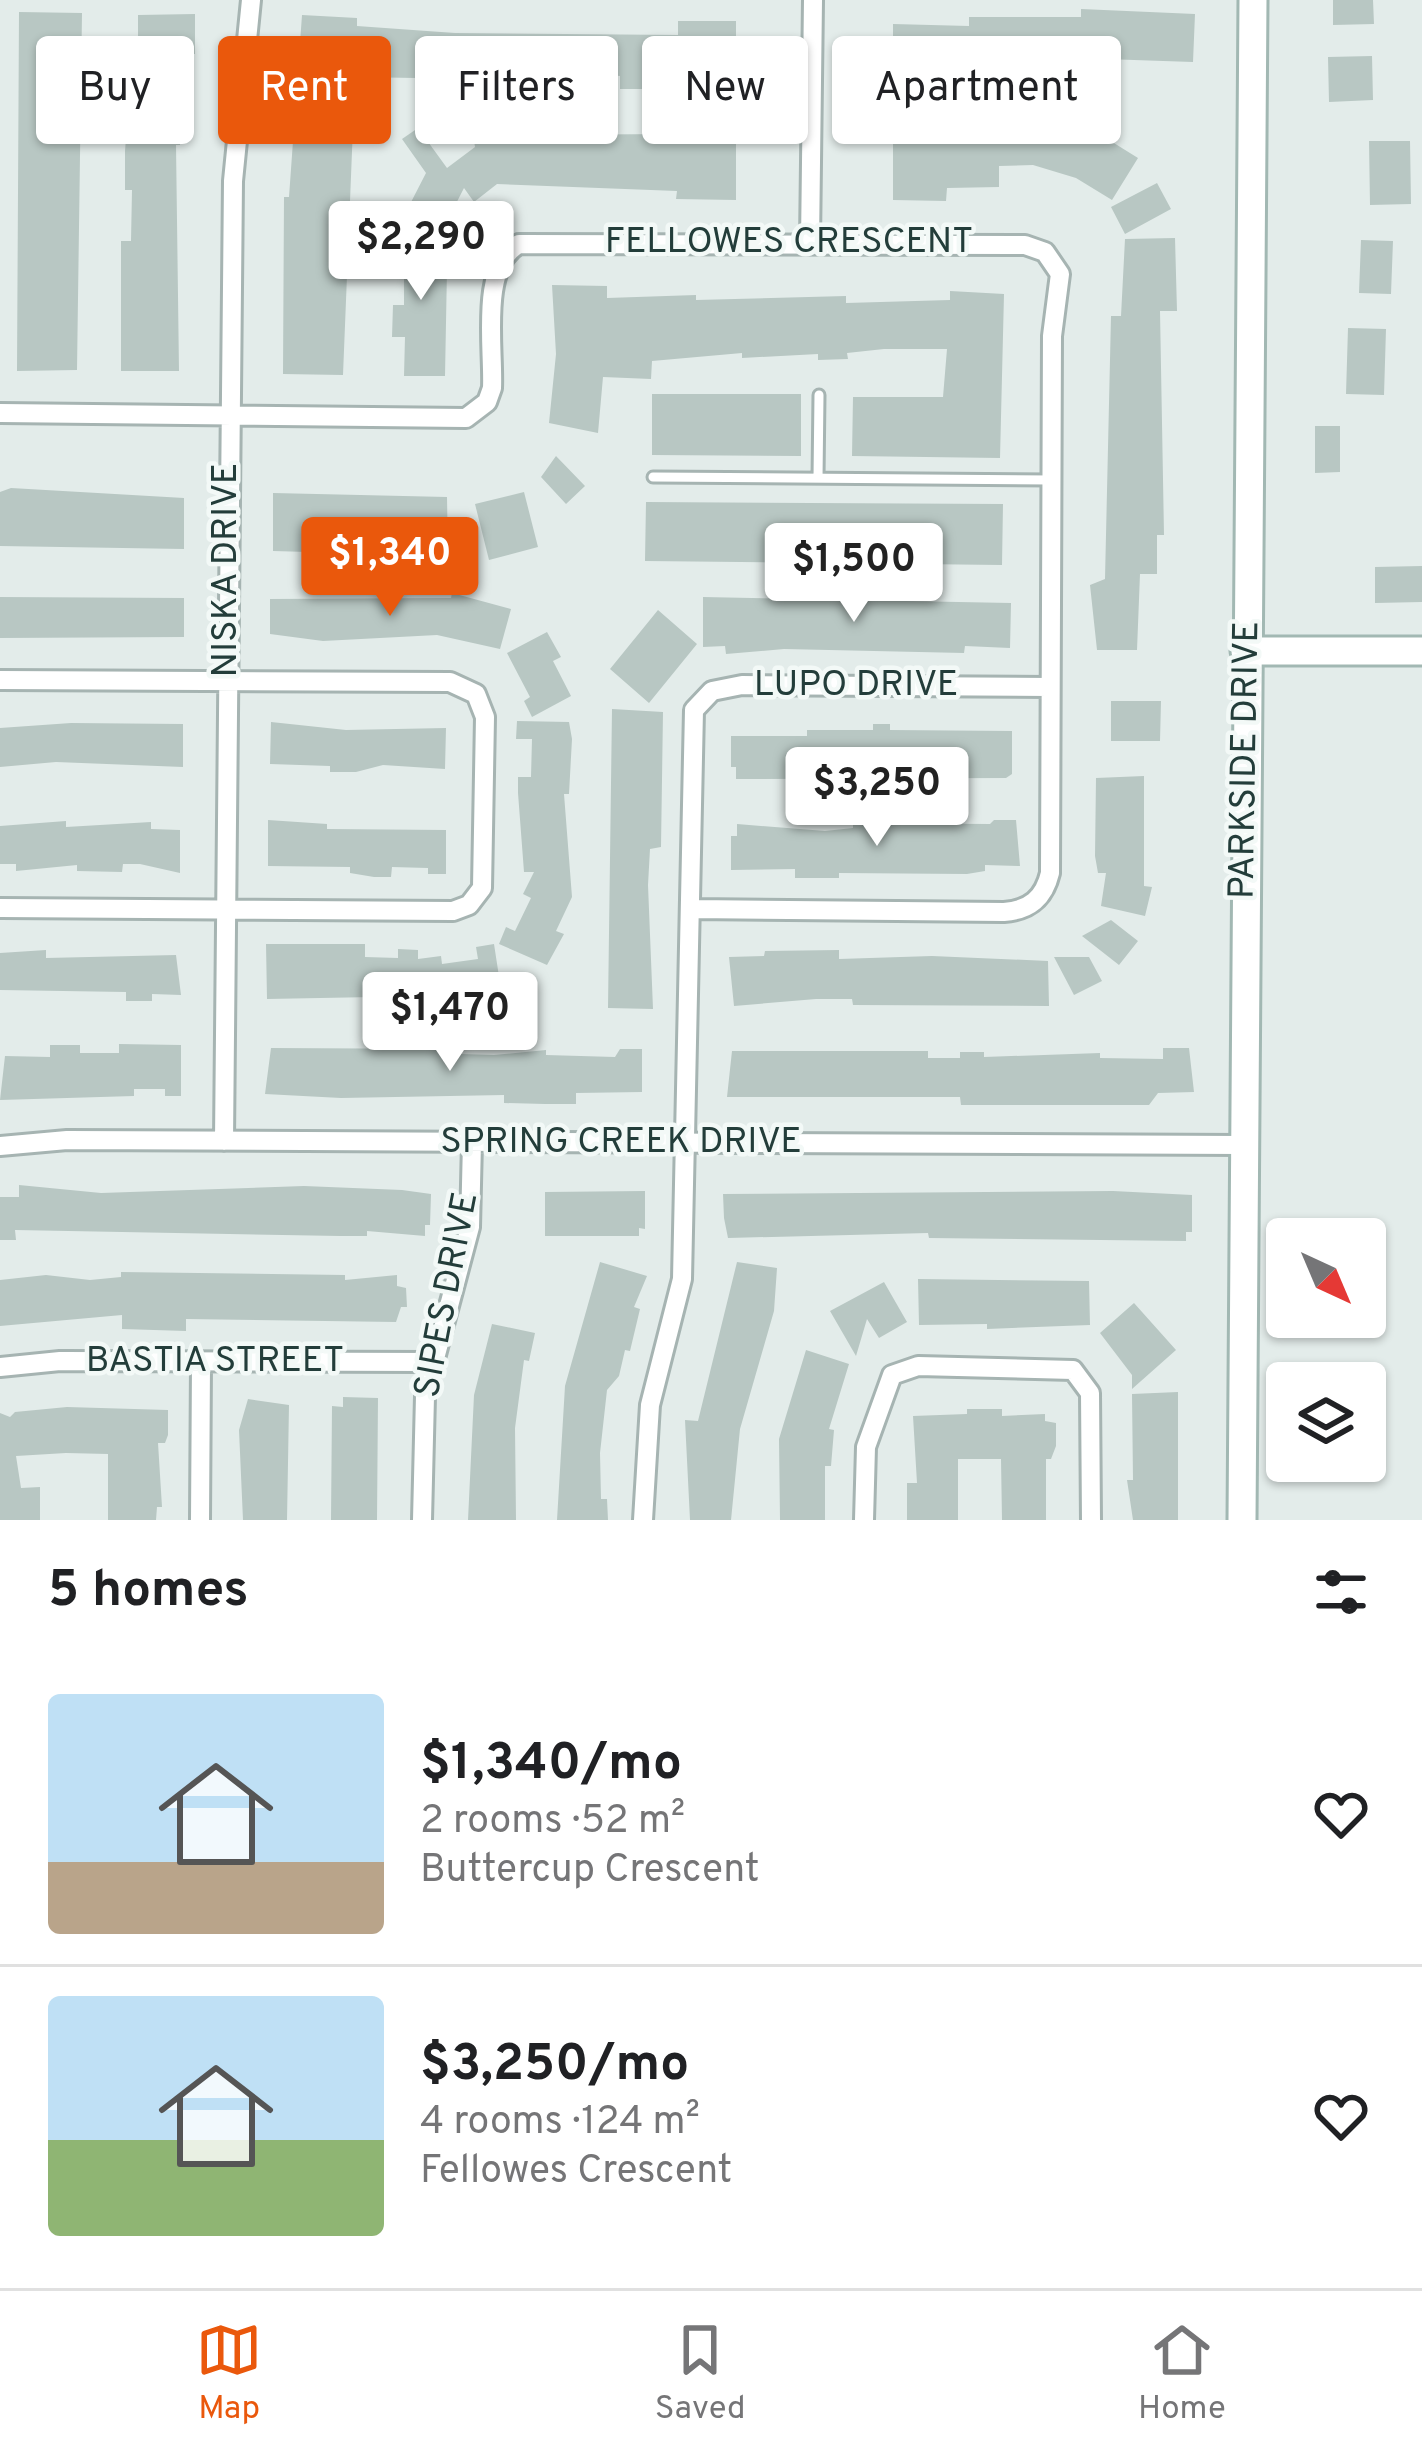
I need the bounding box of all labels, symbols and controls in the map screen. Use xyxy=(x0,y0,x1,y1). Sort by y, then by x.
chip: Buy xyxy=(36,36,194,144)
chip: Rent xyxy=(218,36,391,144)
chip: Filters xyxy=(415,36,618,144)
chip: New xyxy=(642,36,808,144)
chip: Apartment xyxy=(832,36,1121,144)
pin: $2,290 xyxy=(323,201,519,303)
text: $2,290 xyxy=(356,215,486,264)
street label: FELLOWES CRESCENT xyxy=(605,220,973,266)
street label: NISKA DRIVE xyxy=(204,463,250,677)
pin: $1,340 xyxy=(292,517,488,619)
pin: $1,500 xyxy=(756,523,952,625)
text: $1,340 xyxy=(328,531,452,580)
text: $1,500 xyxy=(792,537,916,586)
street label: PARKSIDE DRIVE xyxy=(1221,621,1271,899)
street label: LUPO DRIVE xyxy=(754,663,958,709)
pin: $3,250 xyxy=(779,747,975,849)
text: $3,250 xyxy=(813,761,941,810)
pin: $1,470 xyxy=(352,972,548,1074)
text: $1,470 xyxy=(390,986,510,1035)
street label: SPRING CREEK DRIVE xyxy=(440,1120,802,1166)
street label: SIPES DRIVE xyxy=(406,1188,490,1402)
north arrow xyxy=(1266,1218,1386,1338)
map controls xyxy=(1266,1218,1386,1482)
street label: BASTIA STREET xyxy=(86,1339,344,1385)
button: layers xyxy=(1266,1362,1386,1482)
icon: filters xyxy=(1308,1559,1374,1625)
text: 5 homes xyxy=(48,1560,249,1625)
text: $1,340/mo xyxy=(420,1733,682,1798)
icon: home xyxy=(144,1742,288,1886)
icon: heart xyxy=(1308,1781,1374,1847)
text: 2 rooms · 52 m² xyxy=(420,1798,685,1847)
text: Buttercup Crescent xyxy=(420,1847,759,1896)
text: $3,250/mo xyxy=(420,2034,689,2099)
icon: home xyxy=(144,2044,288,2188)
icon: heart xyxy=(1308,2083,1374,2149)
text: 4 rooms · 124 m² xyxy=(420,2099,700,2148)
text: Fellowes Crescent xyxy=(420,2148,732,2197)
tab: Map xyxy=(196,2317,262,2431)
tab: Saved xyxy=(655,2317,746,2431)
tab: Home xyxy=(1138,2317,1226,2431)

